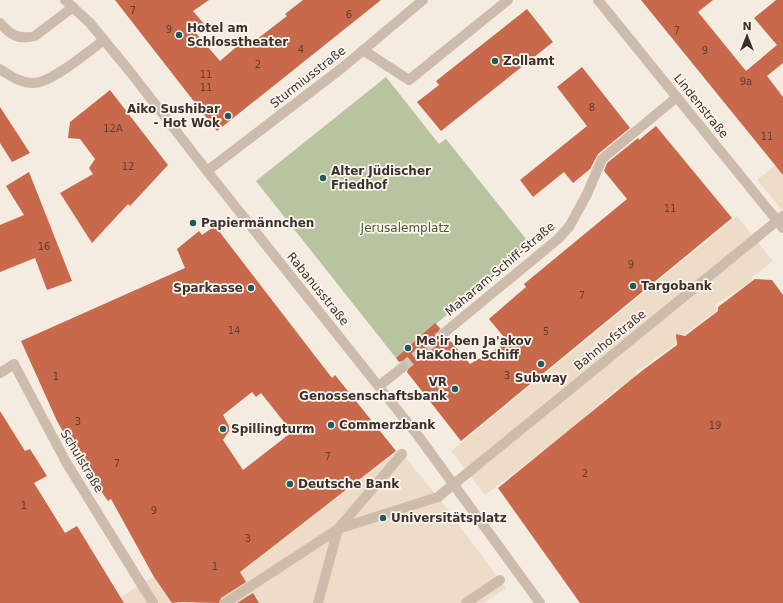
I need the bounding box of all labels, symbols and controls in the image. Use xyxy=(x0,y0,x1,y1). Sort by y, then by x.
house number: 7 xyxy=(130,5,136,16)
house number: 6 xyxy=(346,9,352,20)
north arrow xyxy=(727,16,767,56)
text: N xyxy=(742,20,752,33)
place label: Hotel am Schlosstheater xyxy=(187,21,288,49)
house number: 9 xyxy=(166,24,172,35)
house number: 7 xyxy=(674,25,680,36)
marker: Hotel am Schlosstheater xyxy=(174,30,184,40)
street label: Sturmiusstraße xyxy=(268,43,348,111)
house number: 4 xyxy=(298,44,304,55)
house number: 9 xyxy=(702,45,708,56)
place label: Zollamt xyxy=(503,54,555,68)
marker: Zollamt xyxy=(490,56,500,66)
house number: 2 xyxy=(255,59,261,70)
house number: 11 xyxy=(200,69,212,80)
street label: Lindenstraße xyxy=(671,71,731,141)
house number: 9a xyxy=(740,76,752,87)
house number: 11 xyxy=(200,82,212,93)
place label: Aiko Sushibar - Hot Wok xyxy=(127,102,221,130)
house number: 8 xyxy=(589,102,595,113)
marker: Aiko Sushibar - Hot Wok xyxy=(223,111,233,121)
house number: 12A xyxy=(103,123,123,134)
house number: 11 xyxy=(761,131,773,142)
house number: 12 xyxy=(122,161,134,172)
place label: Alter Jüdischer Friedhof xyxy=(331,164,431,192)
marker: Alter Jüdischer Friedhof xyxy=(318,173,328,183)
house number: 11 xyxy=(664,203,676,214)
place label: Papiermännchen xyxy=(201,216,314,230)
marker: Papiermännchen xyxy=(188,218,198,228)
street label: Maharam-Schiff-Straße xyxy=(443,219,557,319)
park label: Jerusalemplatz xyxy=(360,221,449,235)
house number: 16 xyxy=(38,241,50,252)
street label: Rabanusstraße xyxy=(284,250,352,328)
house number: 9 xyxy=(628,259,634,270)
place label: Targobank xyxy=(641,279,713,293)
place label: Sparkasse xyxy=(173,281,243,295)
marker: Targobank xyxy=(628,281,638,291)
marker: Sparkasse xyxy=(246,283,256,293)
house number: 7 xyxy=(579,290,585,301)
street label: Bahnhofstraße xyxy=(571,307,649,373)
house number: 14 xyxy=(228,325,240,336)
house number: 5 xyxy=(543,326,549,337)
place label: Me'ir ben Ja'akov HaKohen Schiff xyxy=(416,334,532,362)
marker: Me'ir ben Ja'akov HaKohen Schiff xyxy=(403,343,413,353)
marker: Subway xyxy=(536,359,546,369)
house number: 3 xyxy=(504,370,510,381)
house number: 1 xyxy=(53,371,59,382)
place label: Subway xyxy=(515,371,567,385)
place label: VR Genossenschaftsbank xyxy=(299,375,448,403)
marker: VR Genossenschaftsbank xyxy=(450,384,460,394)
house number: 3 xyxy=(75,416,81,427)
place label: Commerzbank xyxy=(339,418,436,432)
marker: Commerzbank xyxy=(326,420,336,430)
house number: 19 xyxy=(709,420,721,431)
place label: Spillingturm xyxy=(231,422,315,436)
marker: Spillingturm xyxy=(218,424,228,434)
street label: Schulstraße xyxy=(58,427,106,495)
house number: 7 xyxy=(325,451,331,462)
house number: 7 xyxy=(114,458,120,469)
house number: 2 xyxy=(582,468,588,479)
place label: Deutsche Bank xyxy=(298,477,400,491)
marker: Deutsche Bank xyxy=(285,479,295,489)
house number: 1 xyxy=(21,500,27,511)
house number: 9 xyxy=(151,505,157,516)
place label: Universitätsplatz xyxy=(391,511,507,525)
marker: Universitätsplatz xyxy=(378,513,388,523)
house number: 3 xyxy=(245,533,251,544)
house number: 1 xyxy=(212,561,218,572)

